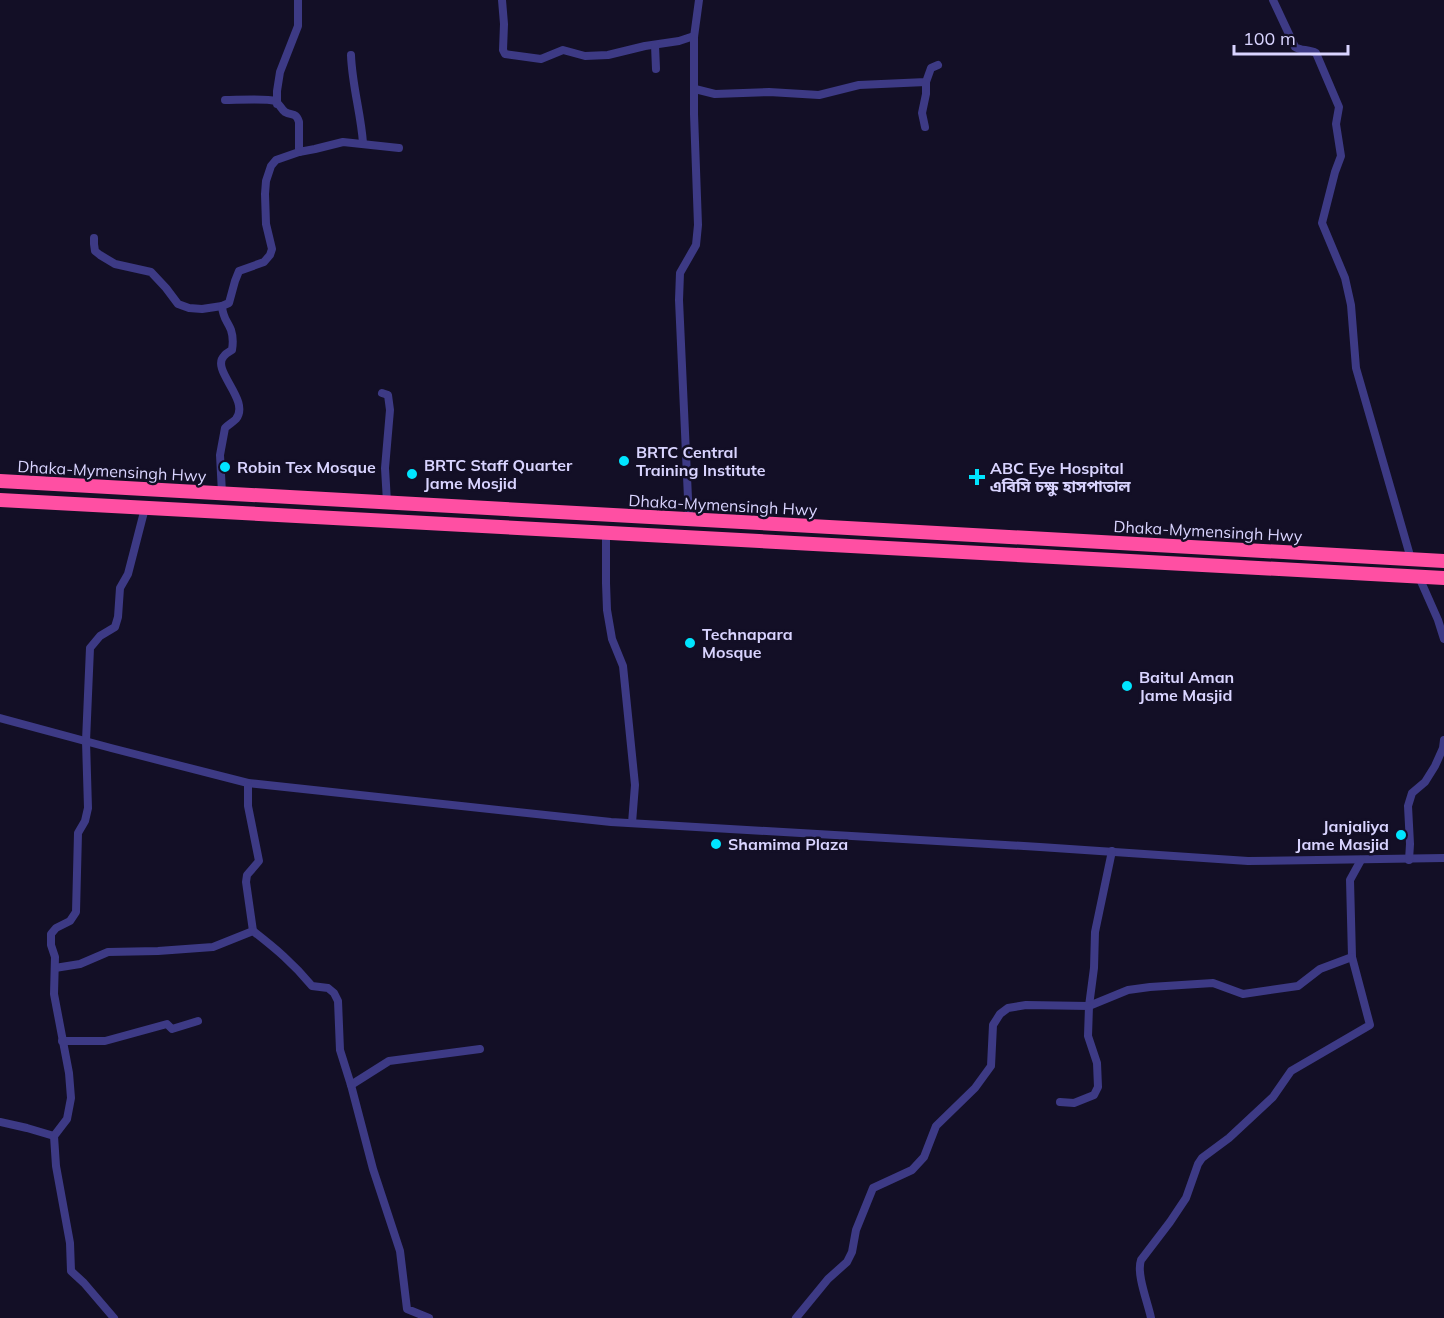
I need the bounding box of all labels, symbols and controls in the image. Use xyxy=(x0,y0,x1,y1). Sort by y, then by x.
scale bar xyxy=(1234,18,1348,56)
text: 100 m xyxy=(1243,27,1296,50)
place label: BRTC Central Training Institute xyxy=(636,442,766,480)
marker: BRTC Central Training Institute xyxy=(617,454,631,468)
place label: BRTC Staff Quarter Jame Mosjid xyxy=(424,455,573,493)
street label: Dhaka-Mymensingh Hwy xyxy=(17,456,207,486)
place label: Robin Tex Mosque xyxy=(237,457,376,477)
place label: ABC Eye Hospital এবিসি চক্ষু হাসপাতাল xyxy=(990,458,1132,497)
marker: Robin Tex Mosque xyxy=(218,460,232,474)
marker: BRTC Staff Quarter Jame Mosjid xyxy=(405,467,419,481)
marker: ABC Eye Hospital এবিসি চক্ষু হাসপাতাল xyxy=(968,468,986,486)
street label: Dhaka-Mymensingh Hwy xyxy=(628,490,818,520)
street label: Dhaka-Mymensingh Hwy xyxy=(1113,516,1303,546)
place label: Technapara Mosque xyxy=(702,624,793,662)
marker: Technapara Mosque xyxy=(683,636,697,650)
place label: Baitul Aman Jame Masjid xyxy=(1139,667,1234,705)
marker: Baitul Aman Jame Masjid xyxy=(1120,679,1134,693)
place label: Janjaliya Jame Masjid xyxy=(1296,816,1389,854)
marker: Janjaliya Jame Masjid xyxy=(1394,828,1408,842)
place label: Shamima Plaza xyxy=(728,834,848,854)
marker: Shamima Plaza xyxy=(709,837,723,851)

